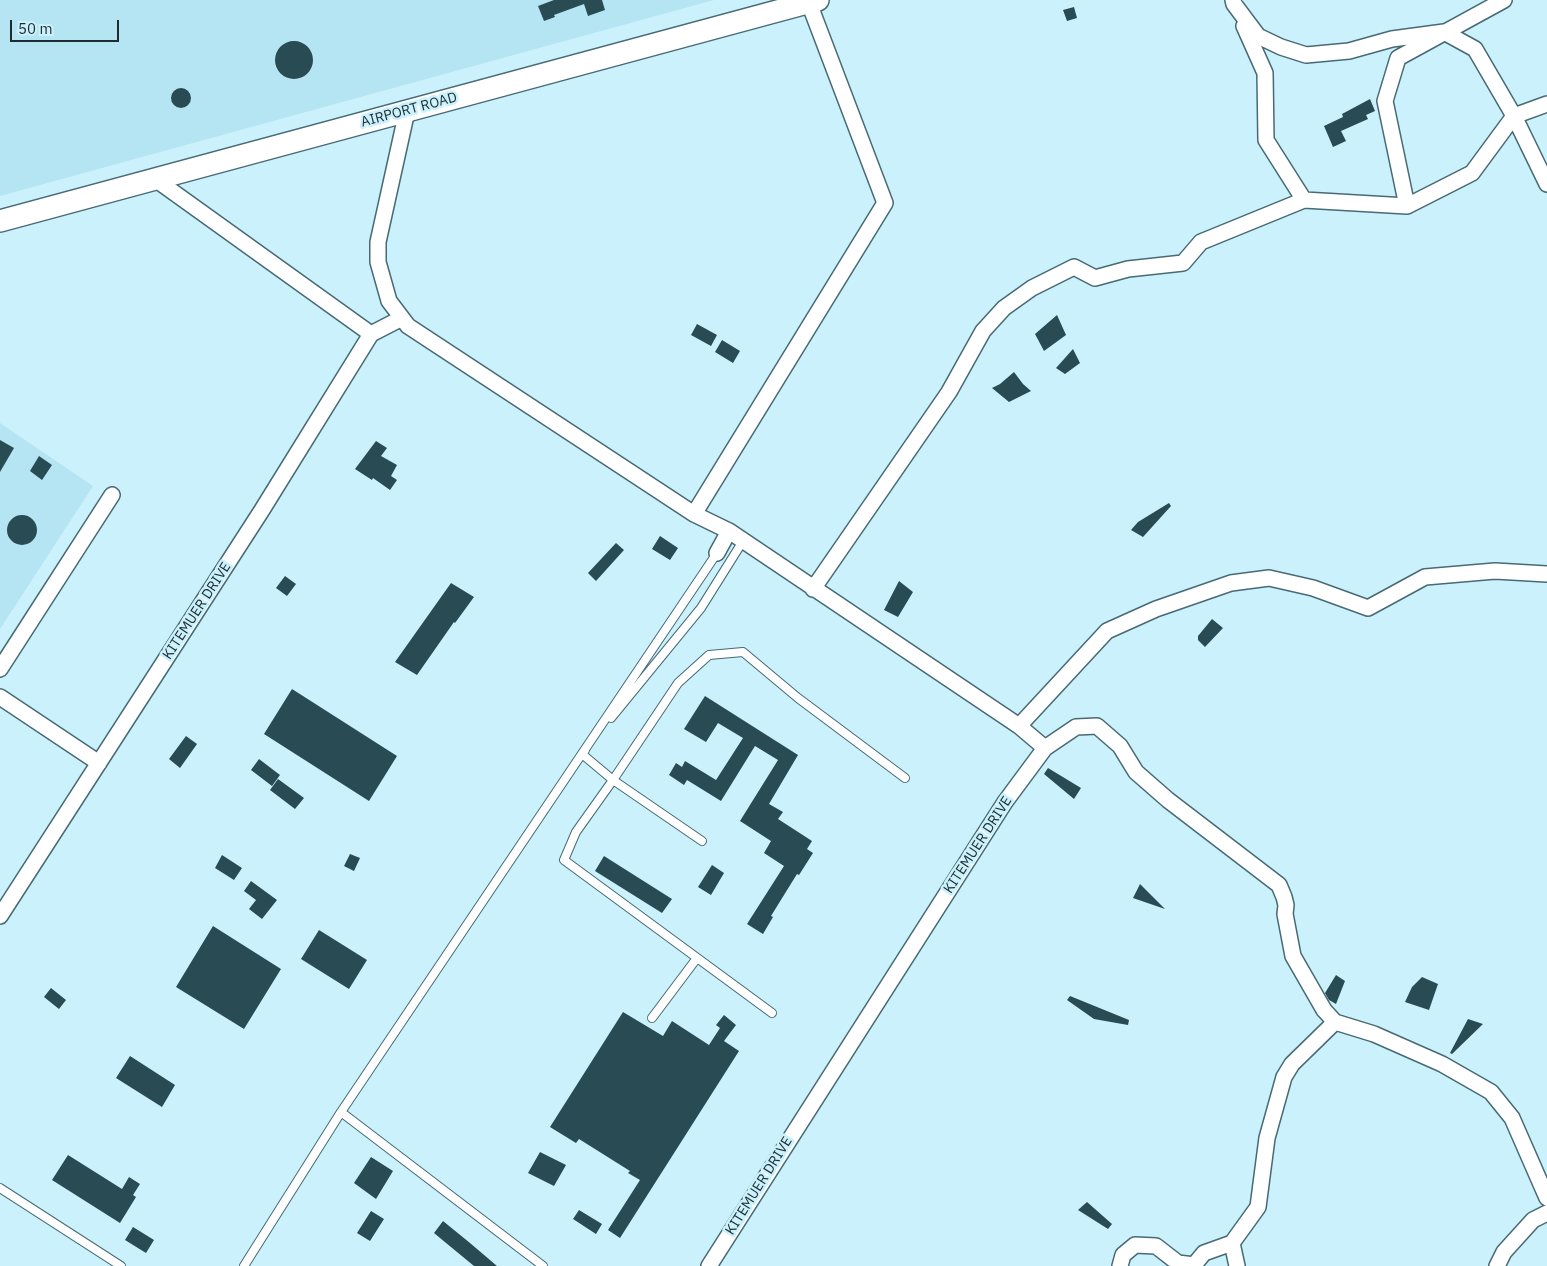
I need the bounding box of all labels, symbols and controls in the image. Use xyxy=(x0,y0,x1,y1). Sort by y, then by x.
scale bar xyxy=(12,10,121,42)
text: 50 m xyxy=(18,19,53,38)
street label: AIRPORT ROAD xyxy=(359,89,459,131)
street label: KITEMUER DRIVE xyxy=(159,559,235,663)
street label: KITEMUER DRIVE xyxy=(940,793,1016,897)
street label: KITEMUER DRIVE xyxy=(722,1134,796,1238)

